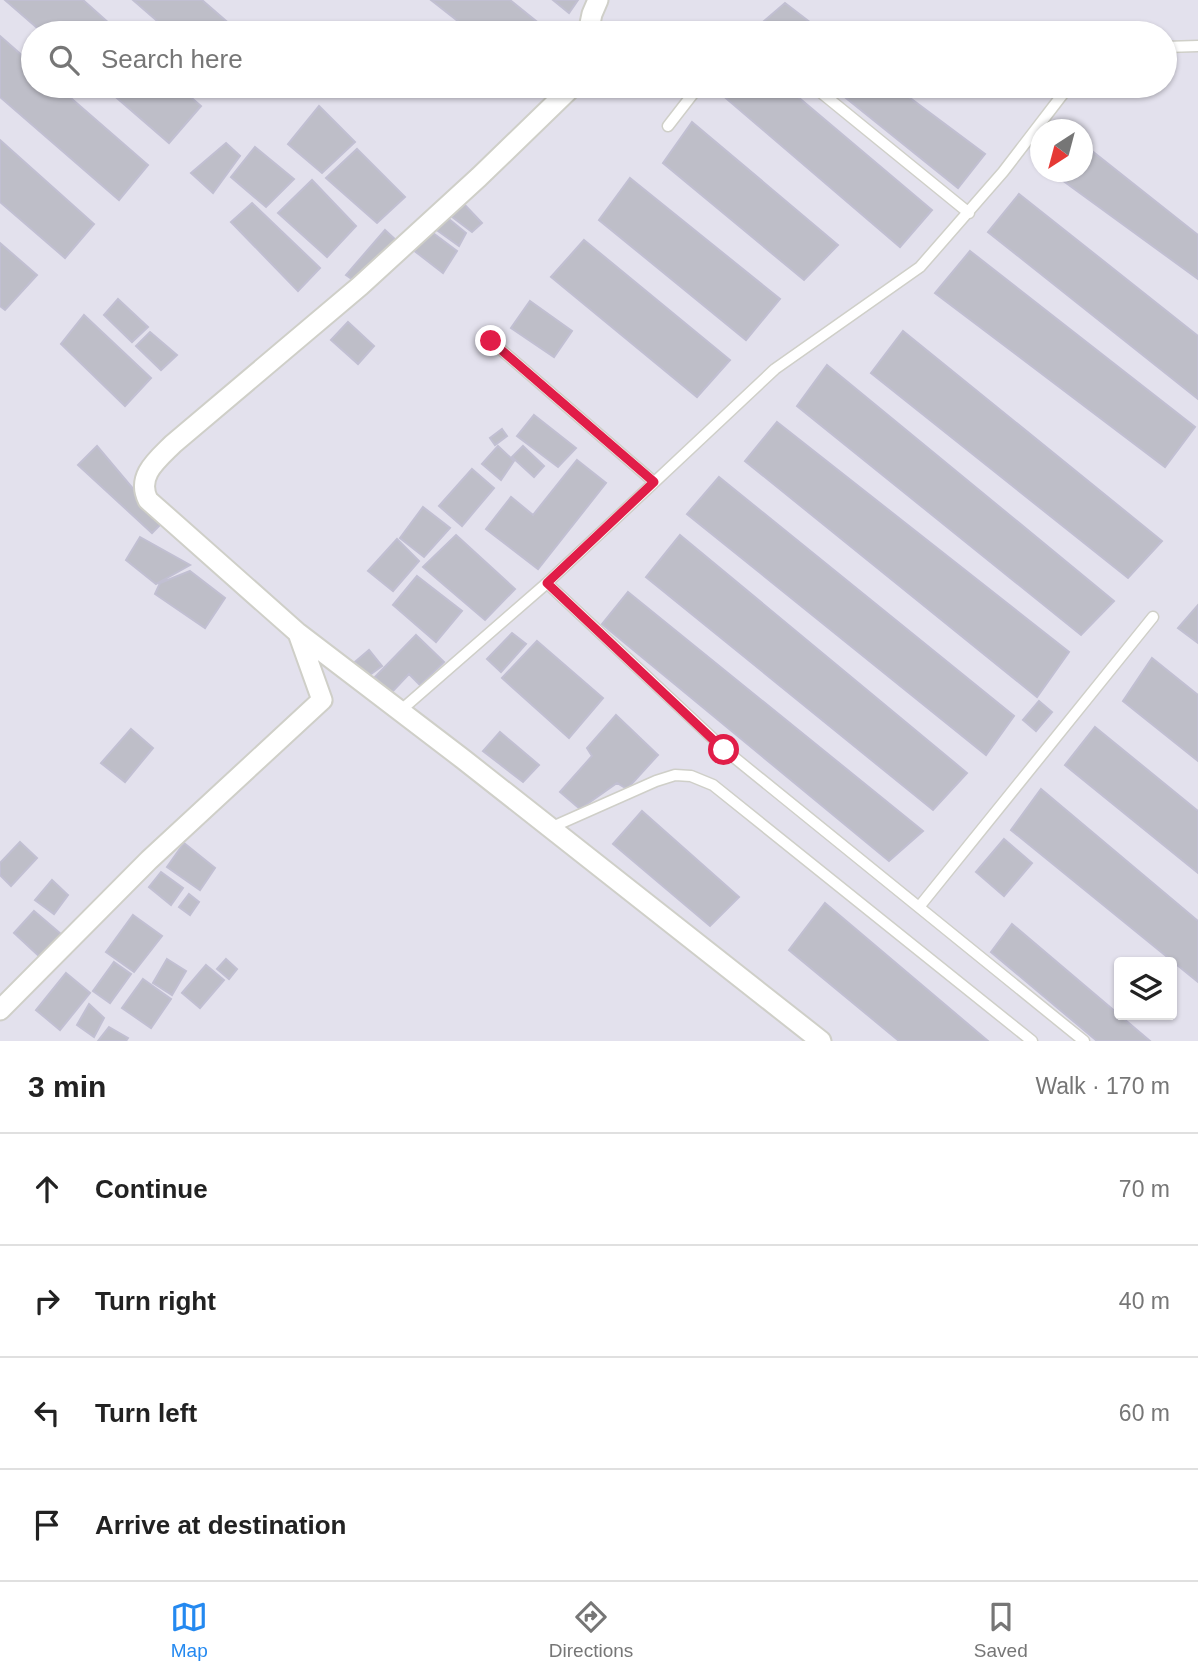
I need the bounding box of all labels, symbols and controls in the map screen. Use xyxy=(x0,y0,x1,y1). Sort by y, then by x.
search box xyxy=(21,21,1177,98)
icon: search xyxy=(45,41,83,79)
text: Search here xyxy=(101,44,243,74)
north arrow xyxy=(1030,119,1093,182)
route end xyxy=(475,325,506,356)
route start xyxy=(708,734,739,765)
map controls xyxy=(1114,957,1177,1020)
button: layers xyxy=(1114,957,1177,1020)
text: 3 min xyxy=(28,1070,106,1103)
text: Walk · 170 m xyxy=(1035,1073,1170,1099)
icon: ahead xyxy=(28,1170,66,1208)
text: Continue xyxy=(95,1174,208,1204)
text: 70 m xyxy=(1119,1176,1170,1202)
icon: right xyxy=(28,1282,66,1320)
text: Turn right xyxy=(95,1286,216,1316)
text: 40 m xyxy=(1119,1288,1170,1314)
icon: left xyxy=(28,1394,66,1432)
text: Turn left xyxy=(95,1398,197,1428)
text: 60 m xyxy=(1119,1400,1170,1426)
icon: arrive xyxy=(28,1506,66,1544)
text: Arrive at destination xyxy=(95,1510,346,1540)
tab: Map xyxy=(170,1598,208,1662)
tab: Directions xyxy=(549,1598,633,1662)
tab: Saved xyxy=(974,1598,1028,1662)

